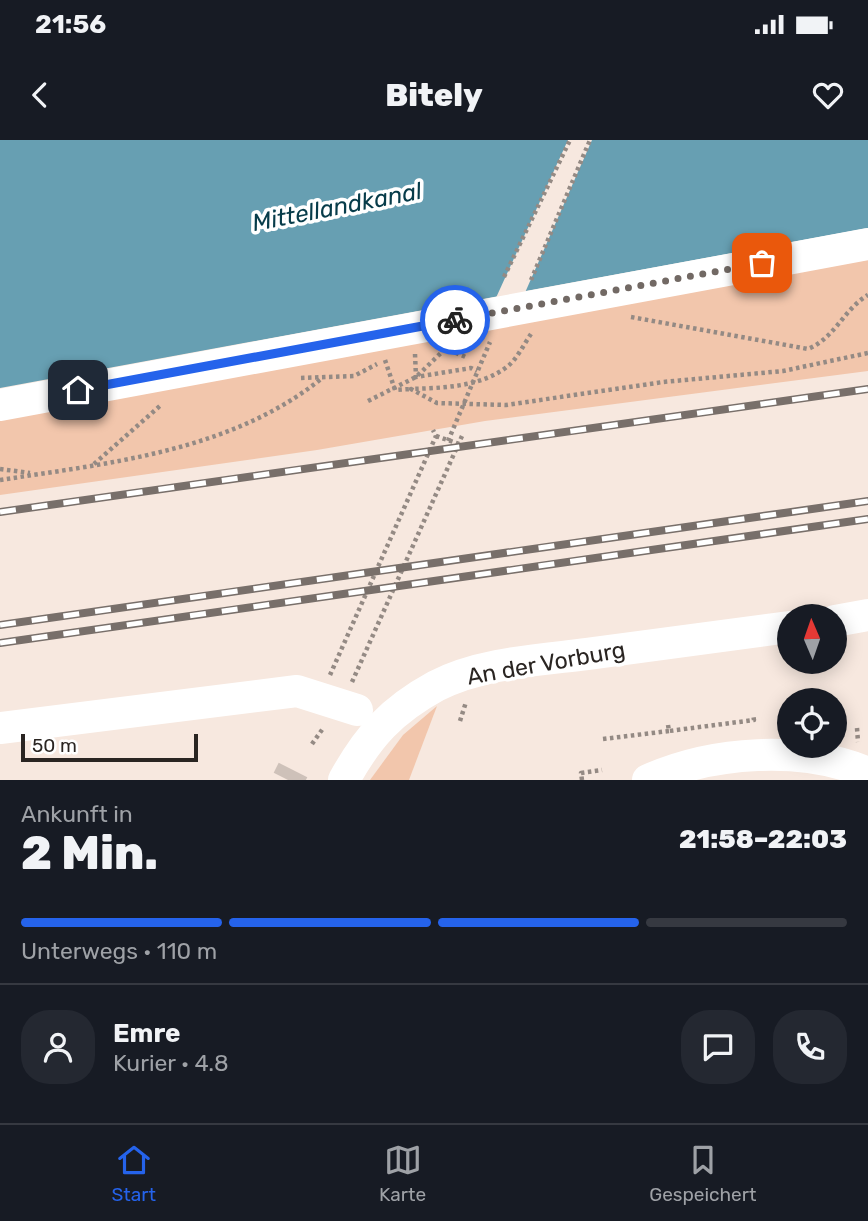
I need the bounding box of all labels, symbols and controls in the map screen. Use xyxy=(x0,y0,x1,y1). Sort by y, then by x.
text: 21:56 xyxy=(35,9,106,40)
icon: back xyxy=(21,76,59,114)
text: Bitely xyxy=(385,76,483,114)
icon: heart xyxy=(809,76,847,114)
water label: Mittellandkanal xyxy=(250,177,425,237)
pin xyxy=(732,233,792,293)
icon: bag xyxy=(743,244,781,282)
courier xyxy=(420,285,490,355)
icon: bike xyxy=(436,301,474,339)
pin xyxy=(48,360,108,420)
icon: home xyxy=(59,371,97,409)
north arrow xyxy=(777,604,847,674)
map controls xyxy=(777,604,847,758)
street label: An der Vorburg xyxy=(465,635,627,691)
button: locate xyxy=(777,688,847,758)
scale bar xyxy=(21,731,198,763)
text: 50 m xyxy=(32,734,77,757)
text: Ankunft in xyxy=(21,800,133,828)
text: 21:58–22:03 xyxy=(679,824,847,855)
text: 2 Min. xyxy=(21,826,158,881)
text: Unterwegs · 110 m xyxy=(21,937,217,965)
button: person xyxy=(21,1010,95,1084)
button: chat xyxy=(681,1010,755,1084)
button: phone xyxy=(773,1010,847,1084)
text: Emre xyxy=(113,1018,181,1049)
text: Kurier · 4.8 xyxy=(113,1049,229,1077)
tab: Start xyxy=(112,1141,156,1206)
tab: Karte xyxy=(379,1141,426,1206)
tab: Gespeichert xyxy=(649,1141,756,1206)

